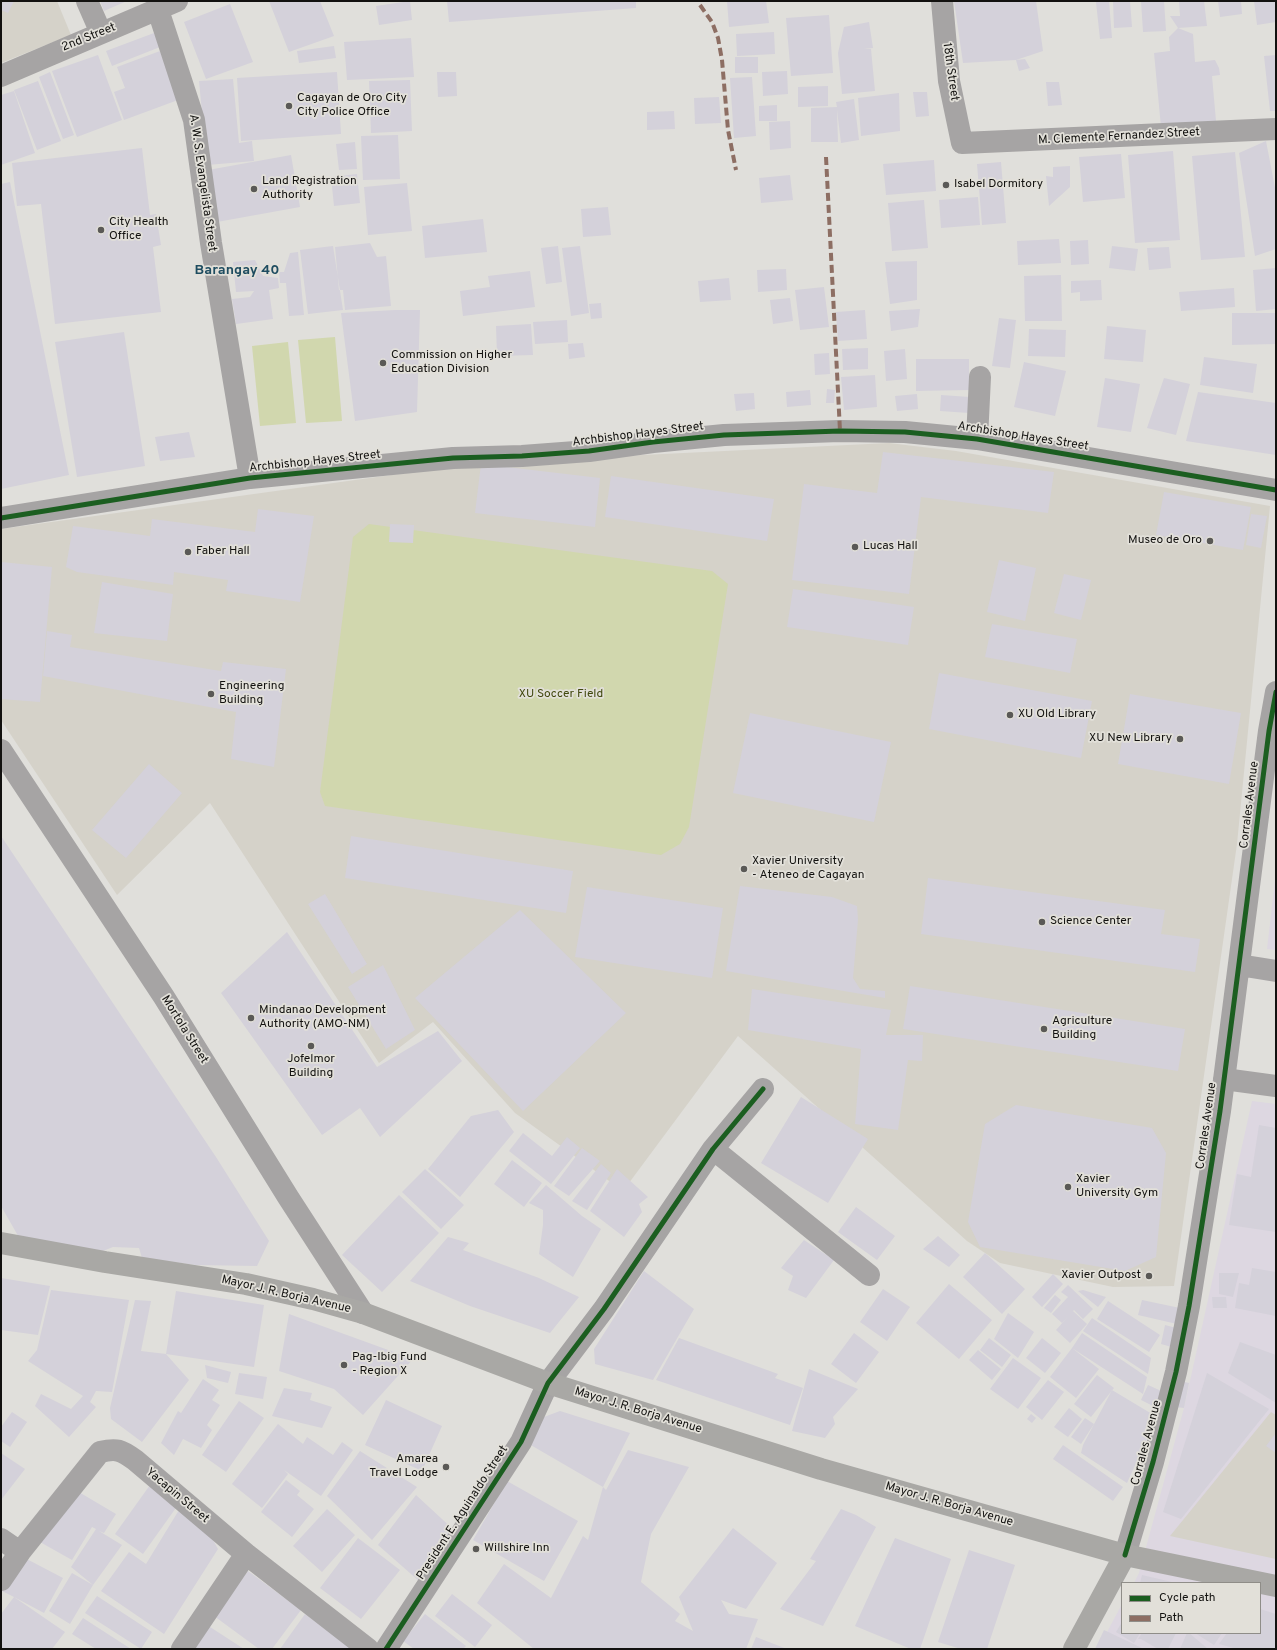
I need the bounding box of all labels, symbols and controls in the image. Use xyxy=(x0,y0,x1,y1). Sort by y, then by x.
street label: 2nd Street xyxy=(60,21,118,55)
street label: 18th Street xyxy=(939,42,961,102)
place label: Cagayan de Oro City City Police Office xyxy=(297,92,407,120)
marker: Cagayan de Oro City City Police Office xyxy=(284,101,294,111)
street label: A. W. S. Evangelista Street xyxy=(185,113,219,253)
street label: M. Clemente Fernandez Street xyxy=(1038,126,1200,148)
place label: Land Registration Authority xyxy=(262,175,357,203)
place label: Isabel Dormitory xyxy=(954,178,1043,192)
marker: Isabel Dormitory xyxy=(941,180,951,190)
marker: Land Registration Authority xyxy=(249,184,259,194)
place label: City Health Office xyxy=(109,216,169,244)
marker: City Health Office xyxy=(96,225,106,235)
district label: Barangay 40 xyxy=(194,263,280,279)
place label: Commission on Higher Education Division xyxy=(391,349,512,377)
marker: Commission on Higher Education Division xyxy=(378,358,388,368)
street label: Archbishop Hayes Street xyxy=(571,420,705,450)
street label: Archbishop Hayes Street xyxy=(957,420,1089,454)
street label: Archbishop Hayes Street xyxy=(248,448,382,476)
place label: Museo de Oro xyxy=(1128,534,1202,548)
marker: Museo de Oro xyxy=(1205,536,1215,546)
place label: Lucas Hall xyxy=(863,540,918,554)
marker: Lucas Hall xyxy=(850,542,860,552)
place label: Faber Hall xyxy=(196,545,250,559)
marker: Faber Hall xyxy=(183,547,193,557)
place label: Engineering Building xyxy=(219,680,284,708)
park label: XU Soccer Field xyxy=(519,688,603,702)
marker: Engineering Building xyxy=(206,689,216,699)
place label: XU Old Library xyxy=(1018,708,1096,722)
marker: XU Old Library xyxy=(1005,710,1015,720)
place label: XU New Library xyxy=(1089,732,1172,746)
marker: XU New Library xyxy=(1175,734,1185,744)
street label: Corrales Avenue xyxy=(1238,761,1262,849)
place label: Xavier University - Ateneo de Cagayan xyxy=(752,855,864,883)
marker: Xavier University - Ateneo de Cagayan xyxy=(739,864,749,874)
place label: Science Center xyxy=(1050,915,1132,929)
marker: Science Center xyxy=(1037,917,1047,927)
street label: Mortola Street xyxy=(157,993,211,1067)
place label: Mindanao Development Authority (AMO-NM) xyxy=(259,1004,386,1032)
marker: Mindanao Development Authority (AMO-NM) xyxy=(246,1013,256,1023)
place label: Agriculture Building xyxy=(1052,1015,1112,1043)
marker: Agriculture Building xyxy=(1039,1024,1049,1034)
marker: Jofelmor Building xyxy=(306,1041,316,1051)
place label: Jofelmor Building xyxy=(287,1053,335,1081)
street label: Corrales Avenue xyxy=(1194,1081,1220,1171)
place label: Xavier University Gym xyxy=(1076,1173,1158,1201)
marker: Xavier University Gym xyxy=(1063,1182,1073,1192)
place label: Xavier Outpost xyxy=(1061,1269,1141,1283)
marker: Xavier Outpost xyxy=(1144,1271,1154,1281)
street label: Mayor J. R. Borja Avenue xyxy=(220,1273,352,1317)
place label: Pag-Ibig Fund - Region X xyxy=(352,1351,427,1379)
marker: Pag-Ibig Fund - Region X xyxy=(339,1360,349,1370)
street label: Mayor J. R. Borja Avenue xyxy=(573,1385,703,1437)
street label: Corrales Avenue xyxy=(1129,1399,1165,1487)
street label: President E. Aguinaldo Street xyxy=(414,1443,512,1583)
place label: Amarea Travel Lodge xyxy=(369,1453,438,1481)
marker: Amarea Travel Lodge xyxy=(441,1462,451,1472)
street label: Yacapin Street xyxy=(142,1465,212,1527)
street label: Mayor J. R. Borja Avenue xyxy=(883,1480,1015,1530)
place label: Willshire Inn xyxy=(484,1542,550,1556)
marker: Willshire Inn xyxy=(471,1544,481,1554)
legend xyxy=(1121,1582,1261,1634)
text: Cycle path xyxy=(1159,1590,1216,1606)
text: Path xyxy=(1159,1610,1184,1626)

